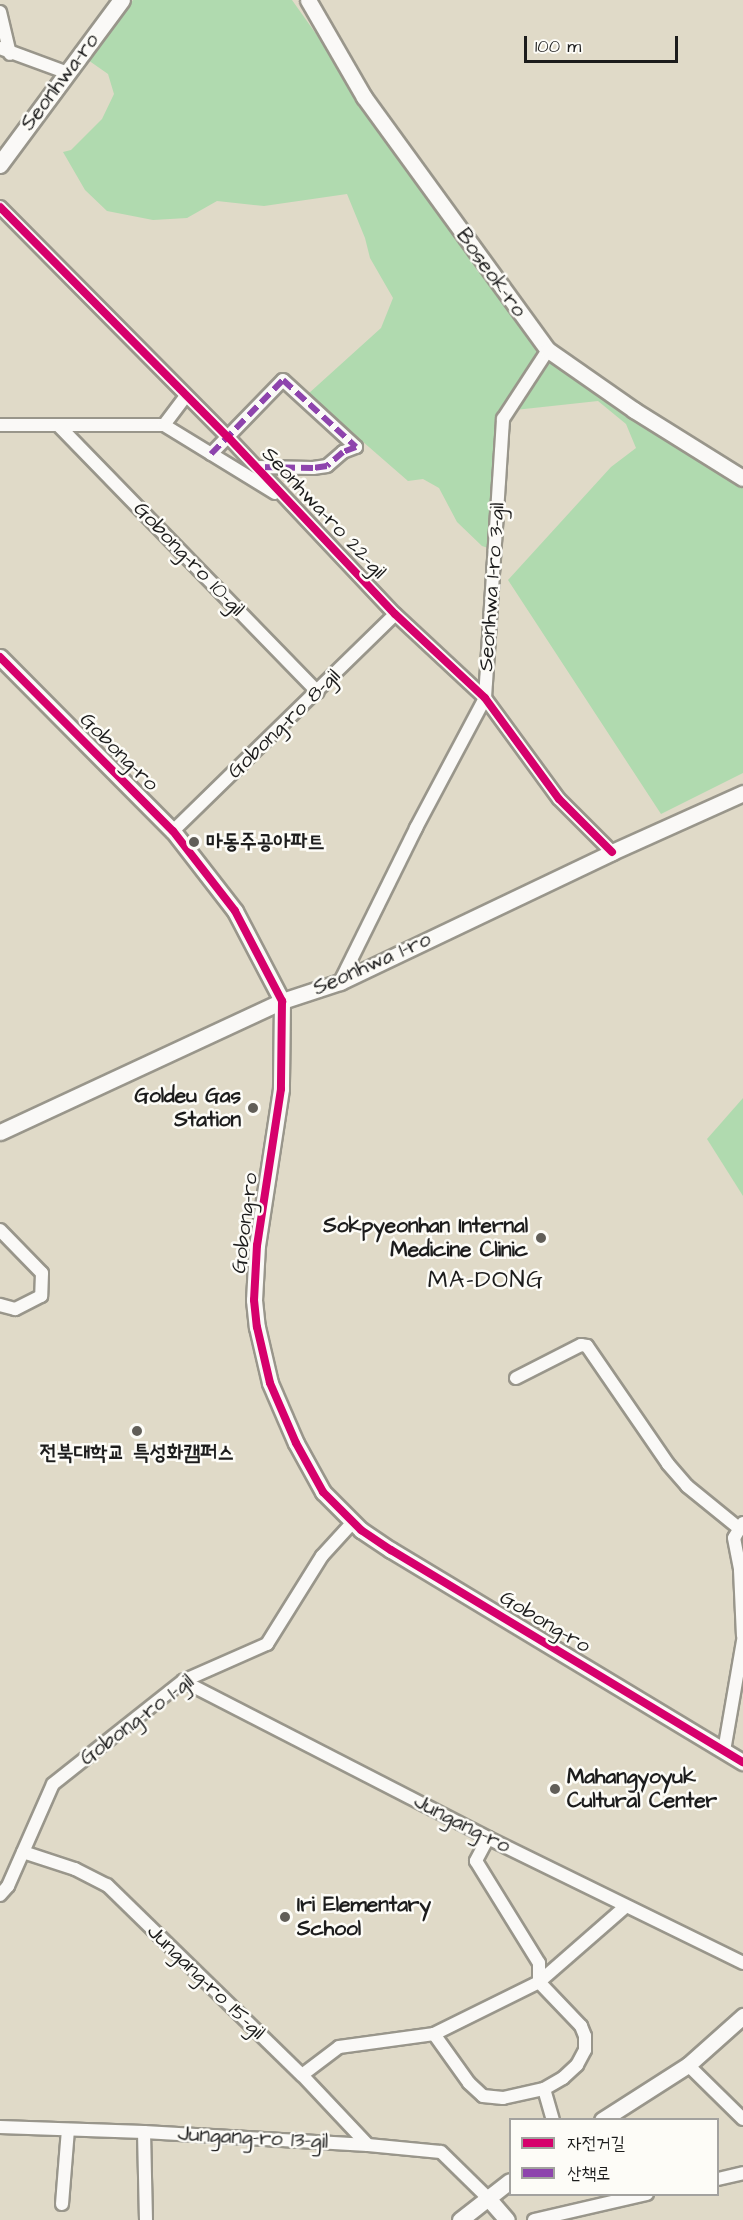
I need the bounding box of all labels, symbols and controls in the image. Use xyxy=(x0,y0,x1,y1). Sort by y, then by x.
scale bar xyxy=(527,24,682,62)
street label: Seonhwa-ro xyxy=(15,28,105,136)
text: 100 m xyxy=(535,34,581,59)
street label: Boseok-ro xyxy=(450,224,532,322)
street label: Seonhwa-ro 22-gil xyxy=(256,442,392,584)
street label: Gobong-ro 10-gil xyxy=(128,497,250,621)
street label: Seonhwa 1-ro 3-gil xyxy=(474,502,510,672)
street label: Gobong-ro 8-gil xyxy=(222,664,346,784)
street label: Gobong-ro xyxy=(74,707,164,797)
place label: 마동주공아파트 xyxy=(206,829,324,855)
marker: 마동주공아파트 xyxy=(187,835,201,849)
street label: Seonhwa 1-ro xyxy=(309,927,435,1001)
place label: Goldeu Gas Station xyxy=(134,1083,241,1133)
marker: Goldeu Gas Station xyxy=(246,1101,260,1115)
street label: Gobong-ro xyxy=(226,1171,264,1275)
place label: Sokpyeonhan Internal Medicine Clinic xyxy=(323,1213,528,1263)
marker: Sokpyeonhan Internal Medicine Clinic xyxy=(532,1229,550,1247)
district label: MA-DONG xyxy=(428,1267,544,1295)
marker: 전북대학교 특성화캠퍼스 xyxy=(130,1424,144,1438)
place label: 전북대학교 특성화캠퍼스 xyxy=(40,1440,234,1466)
street label: Gobong-ro xyxy=(495,1585,595,1659)
street label: Gobong-ro 1-gil xyxy=(75,1669,199,1771)
place label: Mahangyoyuk Cultural Center xyxy=(567,1764,717,1814)
marker: Mahangyoyuk Cultural Center xyxy=(548,1782,562,1796)
street label: Jungang-ro xyxy=(409,1789,515,1859)
place label: Iri Elementary School xyxy=(297,1892,431,1942)
marker: Iri Elementary School xyxy=(278,1910,292,1924)
street label: Jungang-ro 15-gil xyxy=(142,1919,270,2045)
legend xyxy=(509,2118,719,2196)
street label: Jungang-ro 13-gil xyxy=(177,2121,329,2155)
text: 자전거길 xyxy=(567,2131,625,2156)
text: 산책로 xyxy=(567,2161,610,2186)

